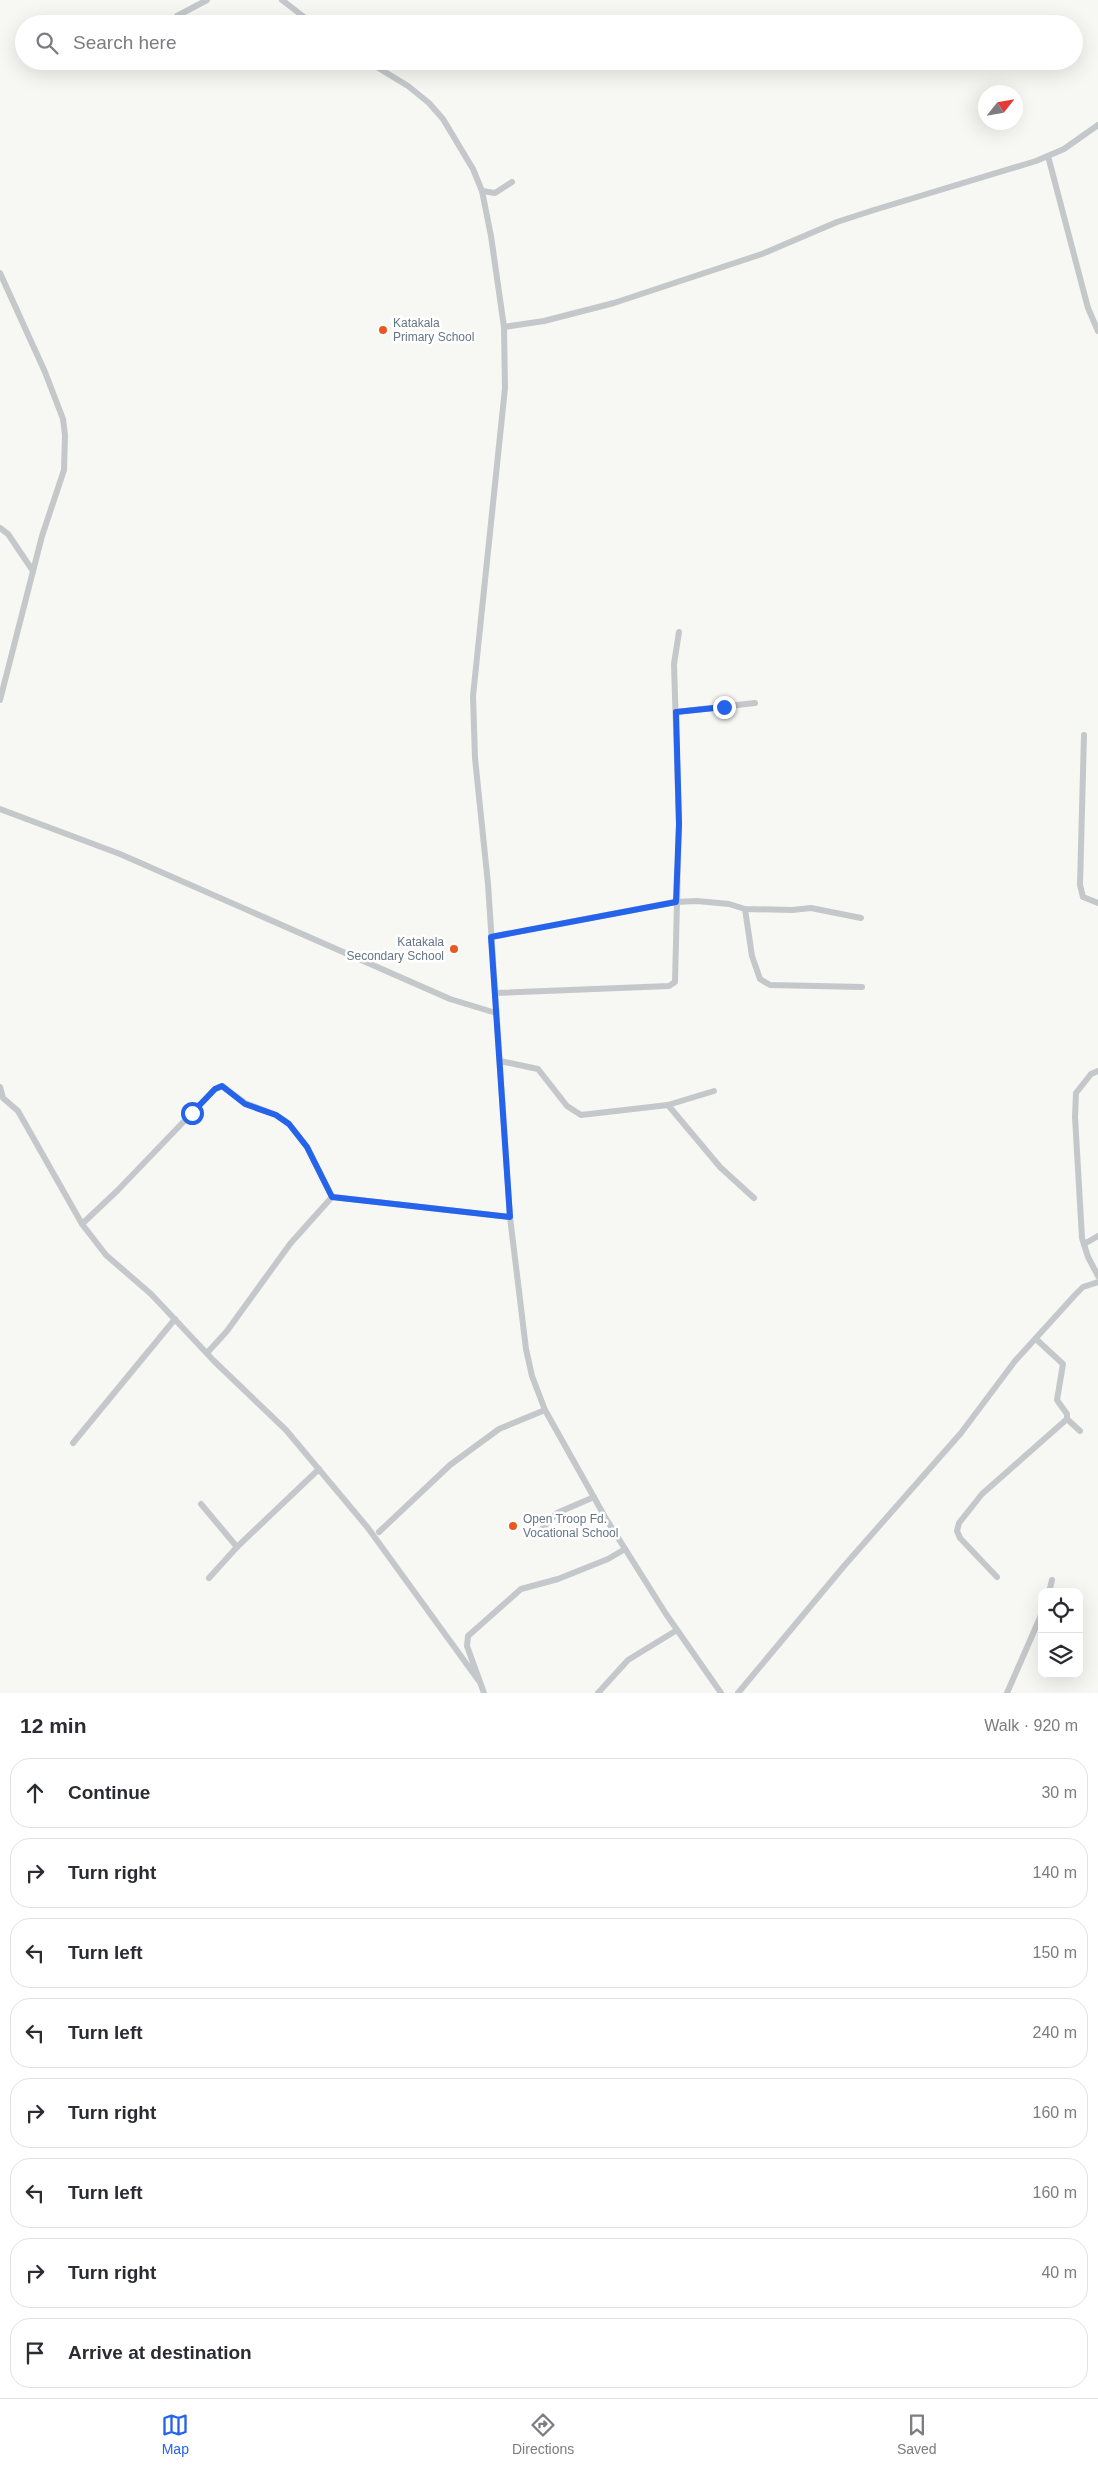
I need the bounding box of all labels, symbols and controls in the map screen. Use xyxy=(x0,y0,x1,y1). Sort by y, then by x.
search box xyxy=(15,15,1083,70)
icon: search xyxy=(33,29,61,57)
text: Search here xyxy=(73,32,177,53)
north arrow xyxy=(978,85,1023,130)
place label: Katakala Primary School xyxy=(393,316,474,344)
marker: Katakala Primary School xyxy=(377,324,389,336)
route end xyxy=(713,696,736,719)
place label: Katakala Secondary School xyxy=(347,935,444,963)
marker: Katakala Secondary School xyxy=(448,943,460,955)
route start xyxy=(181,1102,204,1125)
place label: Open Troop Fd. Vocational School xyxy=(523,1512,618,1540)
marker: Open Troop Fd. Vocational School xyxy=(507,1520,519,1532)
map controls xyxy=(1038,1588,1083,1678)
button: locate xyxy=(1038,1588,1083,1633)
button: layers xyxy=(1038,1633,1083,1678)
text: 12 min xyxy=(20,1714,87,1737)
text: Walk · 920 m xyxy=(984,1717,1078,1734)
icon: ahead xyxy=(21,1779,49,1807)
text: Continue xyxy=(68,1782,150,1803)
text: 30 m xyxy=(1041,1784,1077,1801)
icon: right xyxy=(21,1859,49,1887)
text: Turn right xyxy=(68,1862,156,1883)
text: 140 m xyxy=(1033,1864,1077,1881)
icon: left xyxy=(21,1939,49,1967)
text: Turn left xyxy=(68,1942,143,1963)
text: 150 m xyxy=(1033,1944,1077,1961)
icon: left xyxy=(21,2019,49,2047)
text: Turn left xyxy=(68,2022,143,2043)
text: 240 m xyxy=(1033,2024,1077,2041)
icon: right xyxy=(21,2099,49,2127)
text: Turn right xyxy=(68,2102,156,2123)
text: 160 m xyxy=(1033,2104,1077,2121)
icon: left xyxy=(21,2179,49,2207)
text: Turn left xyxy=(68,2182,143,2203)
text: 160 m xyxy=(1033,2184,1077,2201)
icon: right xyxy=(21,2259,49,2287)
text: Turn right xyxy=(68,2262,156,2283)
text: 40 m xyxy=(1041,2264,1077,2281)
icon: arrive xyxy=(21,2339,49,2367)
text: Arrive at destination xyxy=(68,2342,252,2363)
tab: Map xyxy=(161,2411,189,2457)
tab: Directions xyxy=(512,2411,574,2457)
tab: Saved xyxy=(897,2411,937,2457)

